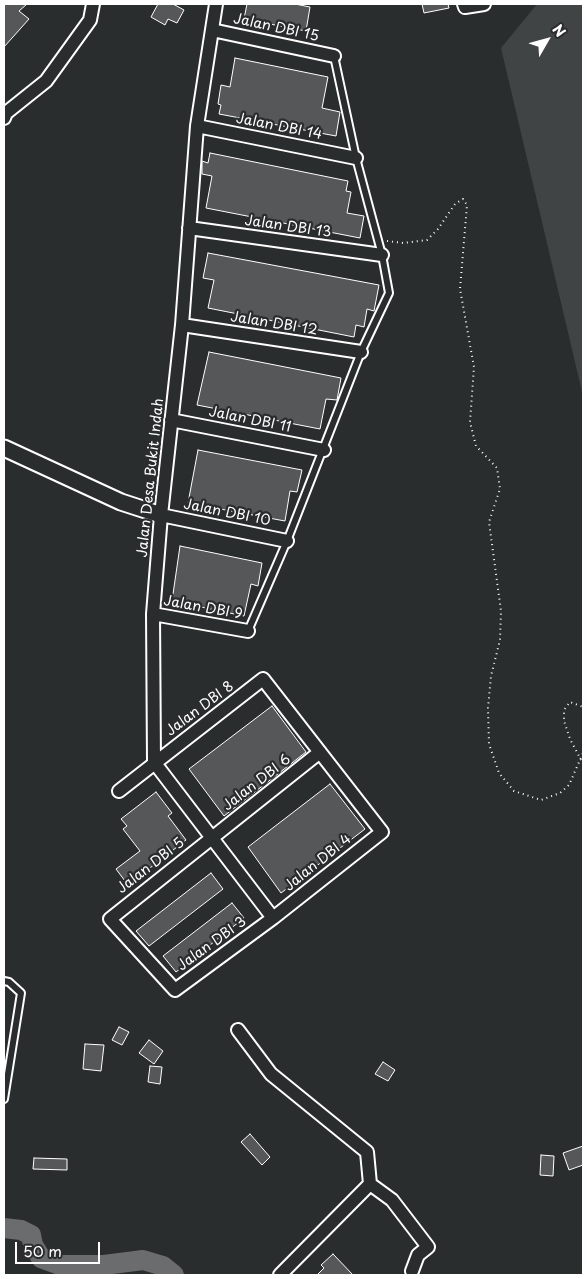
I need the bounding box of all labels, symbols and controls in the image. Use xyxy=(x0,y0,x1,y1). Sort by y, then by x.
street label: Jalan DBI 15 xyxy=(232,11,320,45)
north arrow xyxy=(522,15,572,65)
text: N xyxy=(548,20,571,41)
street label: Jalan DBI 14 xyxy=(235,110,323,144)
street label: Jalan DBI 13 xyxy=(244,213,332,241)
street label: Jalan DBI 12 xyxy=(229,309,319,339)
street label: Jalan Desa Bukit Indah xyxy=(134,398,168,558)
street label: Jalan DBI 11 xyxy=(207,404,293,436)
street label: Jalan DBI 10 xyxy=(182,496,272,530)
street label: Jalan DBI 9 xyxy=(162,593,244,623)
street label: Jalan DBI 8 xyxy=(163,678,237,740)
street label: Jalan DBI 6 xyxy=(220,751,294,815)
street label: Jalan DBI 4 xyxy=(281,831,355,895)
street label: Jalan DBI 5 xyxy=(114,835,188,897)
street label: Jalan DBI 3 xyxy=(174,913,250,975)
scale bar xyxy=(18,1232,102,1264)
text: 50 m xyxy=(23,1239,62,1262)

